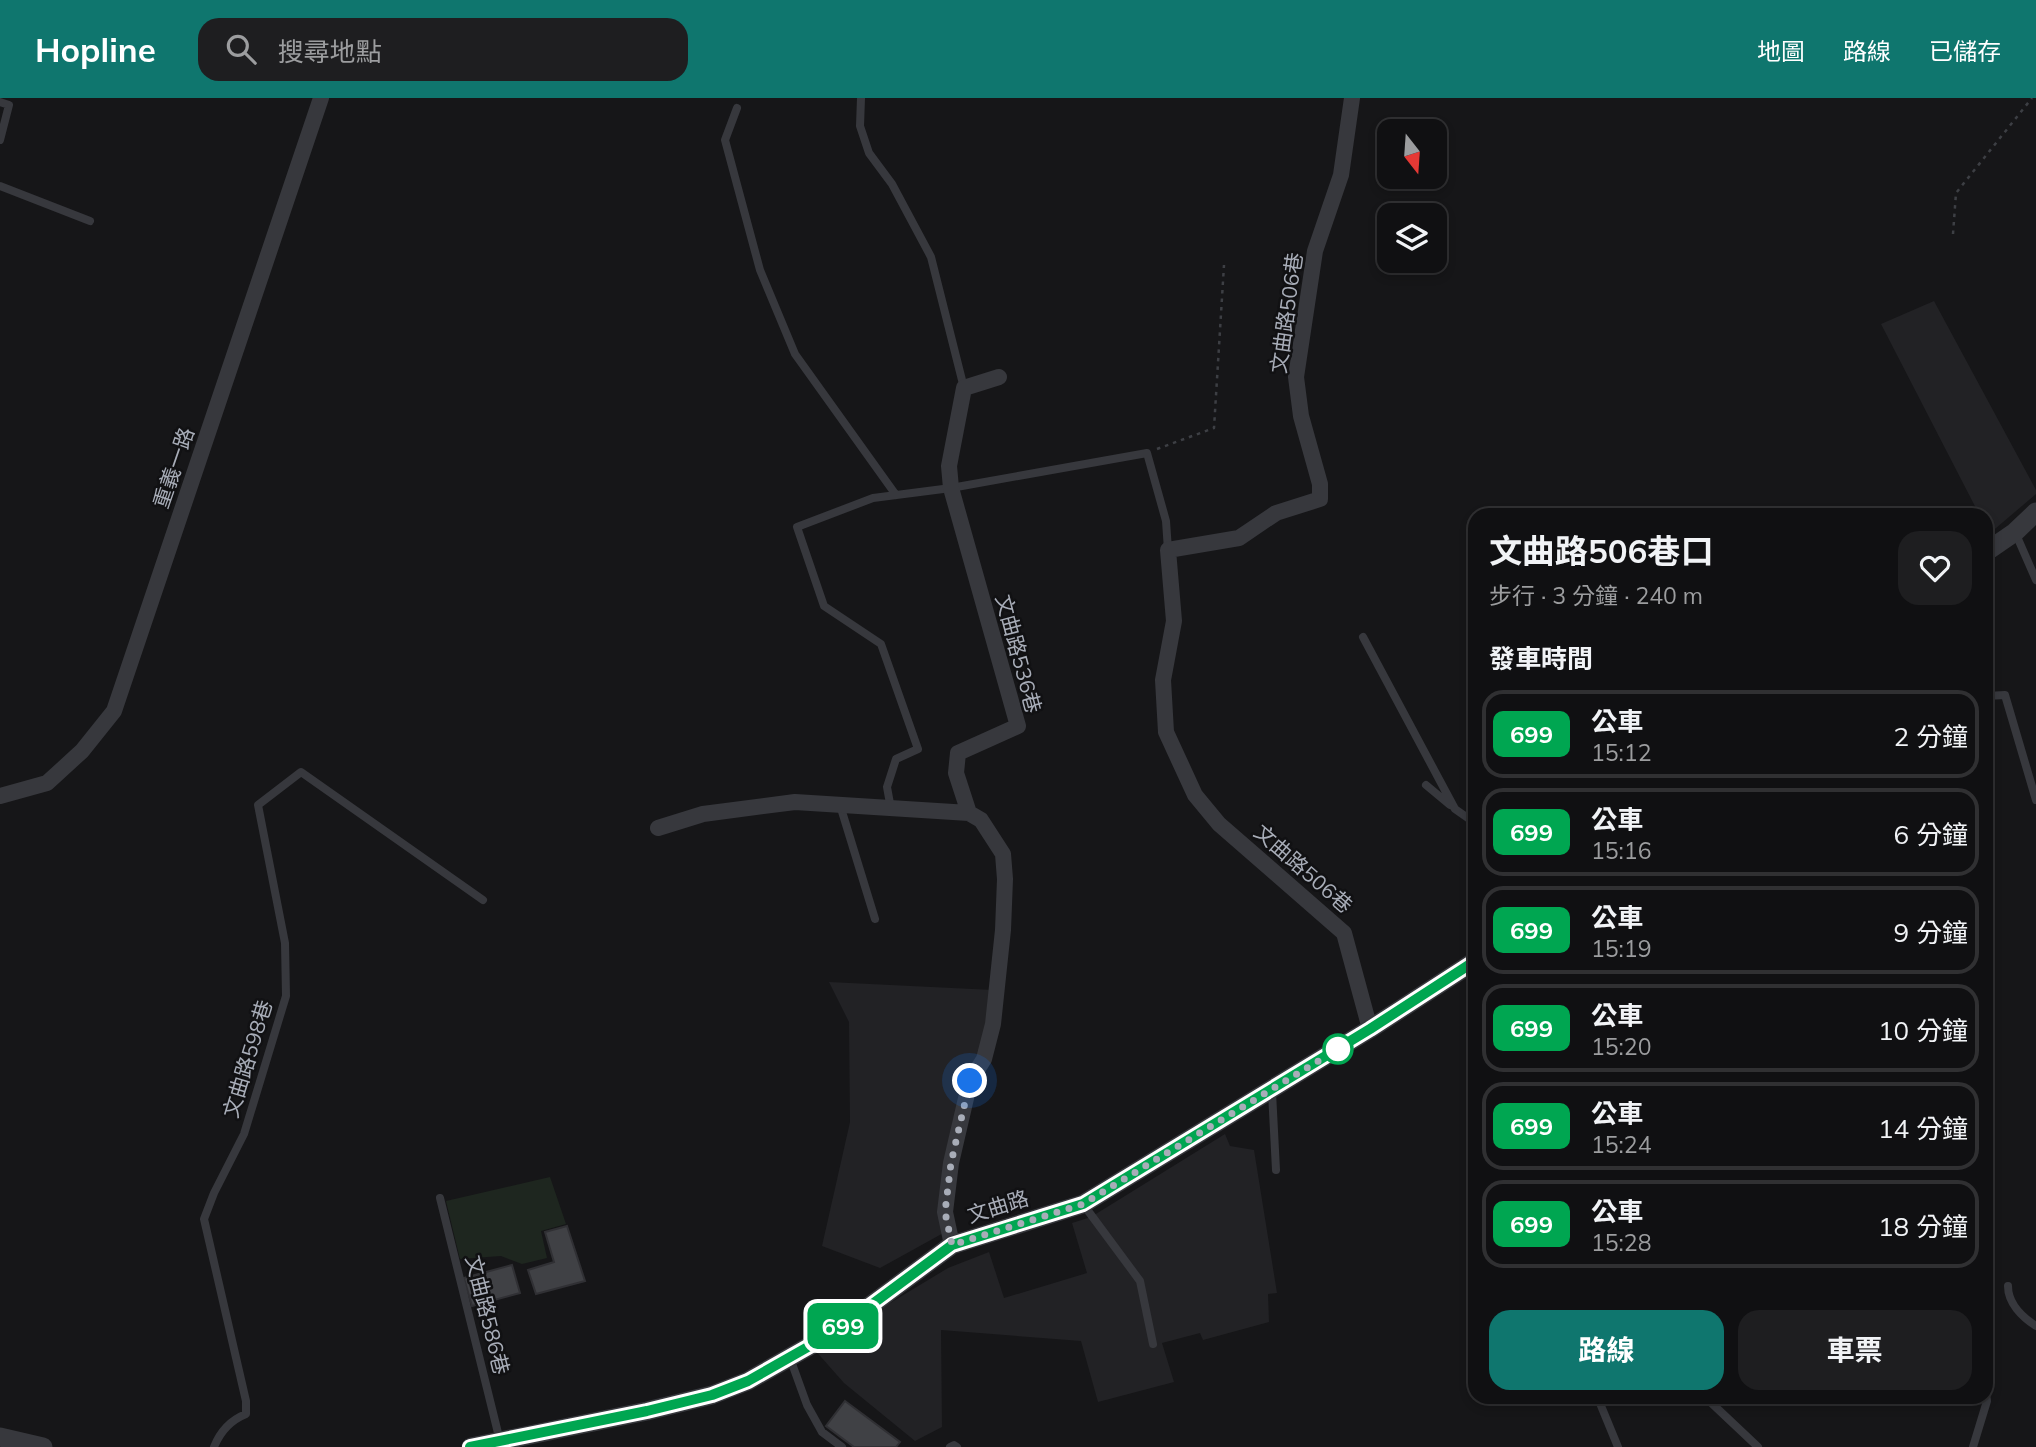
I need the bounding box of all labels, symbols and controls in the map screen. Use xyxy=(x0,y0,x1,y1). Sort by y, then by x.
search box xyxy=(198,18,688,81)
text: Hopline xyxy=(35,29,156,70)
icon: search xyxy=(222,30,260,68)
text: 搜尋地點 xyxy=(278,35,382,68)
text: 地圖 xyxy=(1757,36,1805,66)
text: 路線 xyxy=(1843,36,1891,66)
text: 已儲存 xyxy=(1929,36,2001,66)
north arrow xyxy=(1377,119,1447,189)
map controls xyxy=(1377,119,1447,273)
button: layers xyxy=(1377,203,1447,273)
street label: 文曲路506巷 xyxy=(1265,251,1307,375)
street label: 重義一路 xyxy=(147,424,199,512)
text: 文曲路506巷口 xyxy=(1489,530,1713,571)
button: heart xyxy=(1898,531,1972,605)
text: 步行 · 3 分鐘 · 240 m xyxy=(1489,581,1703,610)
street label: 文曲路536巷 xyxy=(991,592,1047,716)
text: 發車時間 xyxy=(1489,642,1593,675)
text: 公車 xyxy=(1591,705,1643,738)
text: 699 xyxy=(1510,719,1553,749)
text: 2 分鐘 xyxy=(1894,720,1968,753)
text: 15:12 xyxy=(1591,738,1651,767)
text: 公車 xyxy=(1591,803,1643,836)
text: 699 xyxy=(1510,817,1553,847)
street label: 文曲路506巷 xyxy=(1249,818,1358,918)
text: 6 分鐘 xyxy=(1894,818,1968,851)
text: 15:16 xyxy=(1591,836,1651,865)
text: 公車 xyxy=(1591,901,1643,934)
text: 699 xyxy=(1510,915,1553,945)
text: 9 分鐘 xyxy=(1894,916,1968,949)
text: 15:19 xyxy=(1591,934,1651,963)
street label: 文曲路598巷 xyxy=(217,997,277,1121)
text: 公車 xyxy=(1591,999,1643,1032)
text: 699 xyxy=(1510,1013,1553,1043)
text: 10 分鐘 xyxy=(1878,1014,1968,1047)
text: 15:20 xyxy=(1591,1032,1651,1061)
unlabelled marker xyxy=(1323,1034,1353,1064)
your location xyxy=(952,1063,987,1098)
text: 公車 xyxy=(1591,1097,1643,1130)
text: 699 xyxy=(1510,1111,1553,1141)
text: 14 分鐘 xyxy=(1878,1112,1968,1145)
text: 15:24 xyxy=(1591,1130,1651,1159)
street label: 文曲路 xyxy=(964,1184,1032,1228)
text: 公車 xyxy=(1591,1195,1643,1228)
text: 699 xyxy=(1510,1209,1553,1239)
text: 18 分鐘 xyxy=(1878,1210,1968,1243)
text: 15:28 xyxy=(1591,1228,1651,1257)
street label: 文曲路586巷 xyxy=(461,1253,515,1377)
line badge: 699 xyxy=(803,1303,883,1349)
button: 路線 xyxy=(1489,1310,1724,1390)
button: 車票 xyxy=(1738,1310,1972,1390)
text: 699 xyxy=(821,1311,865,1341)

